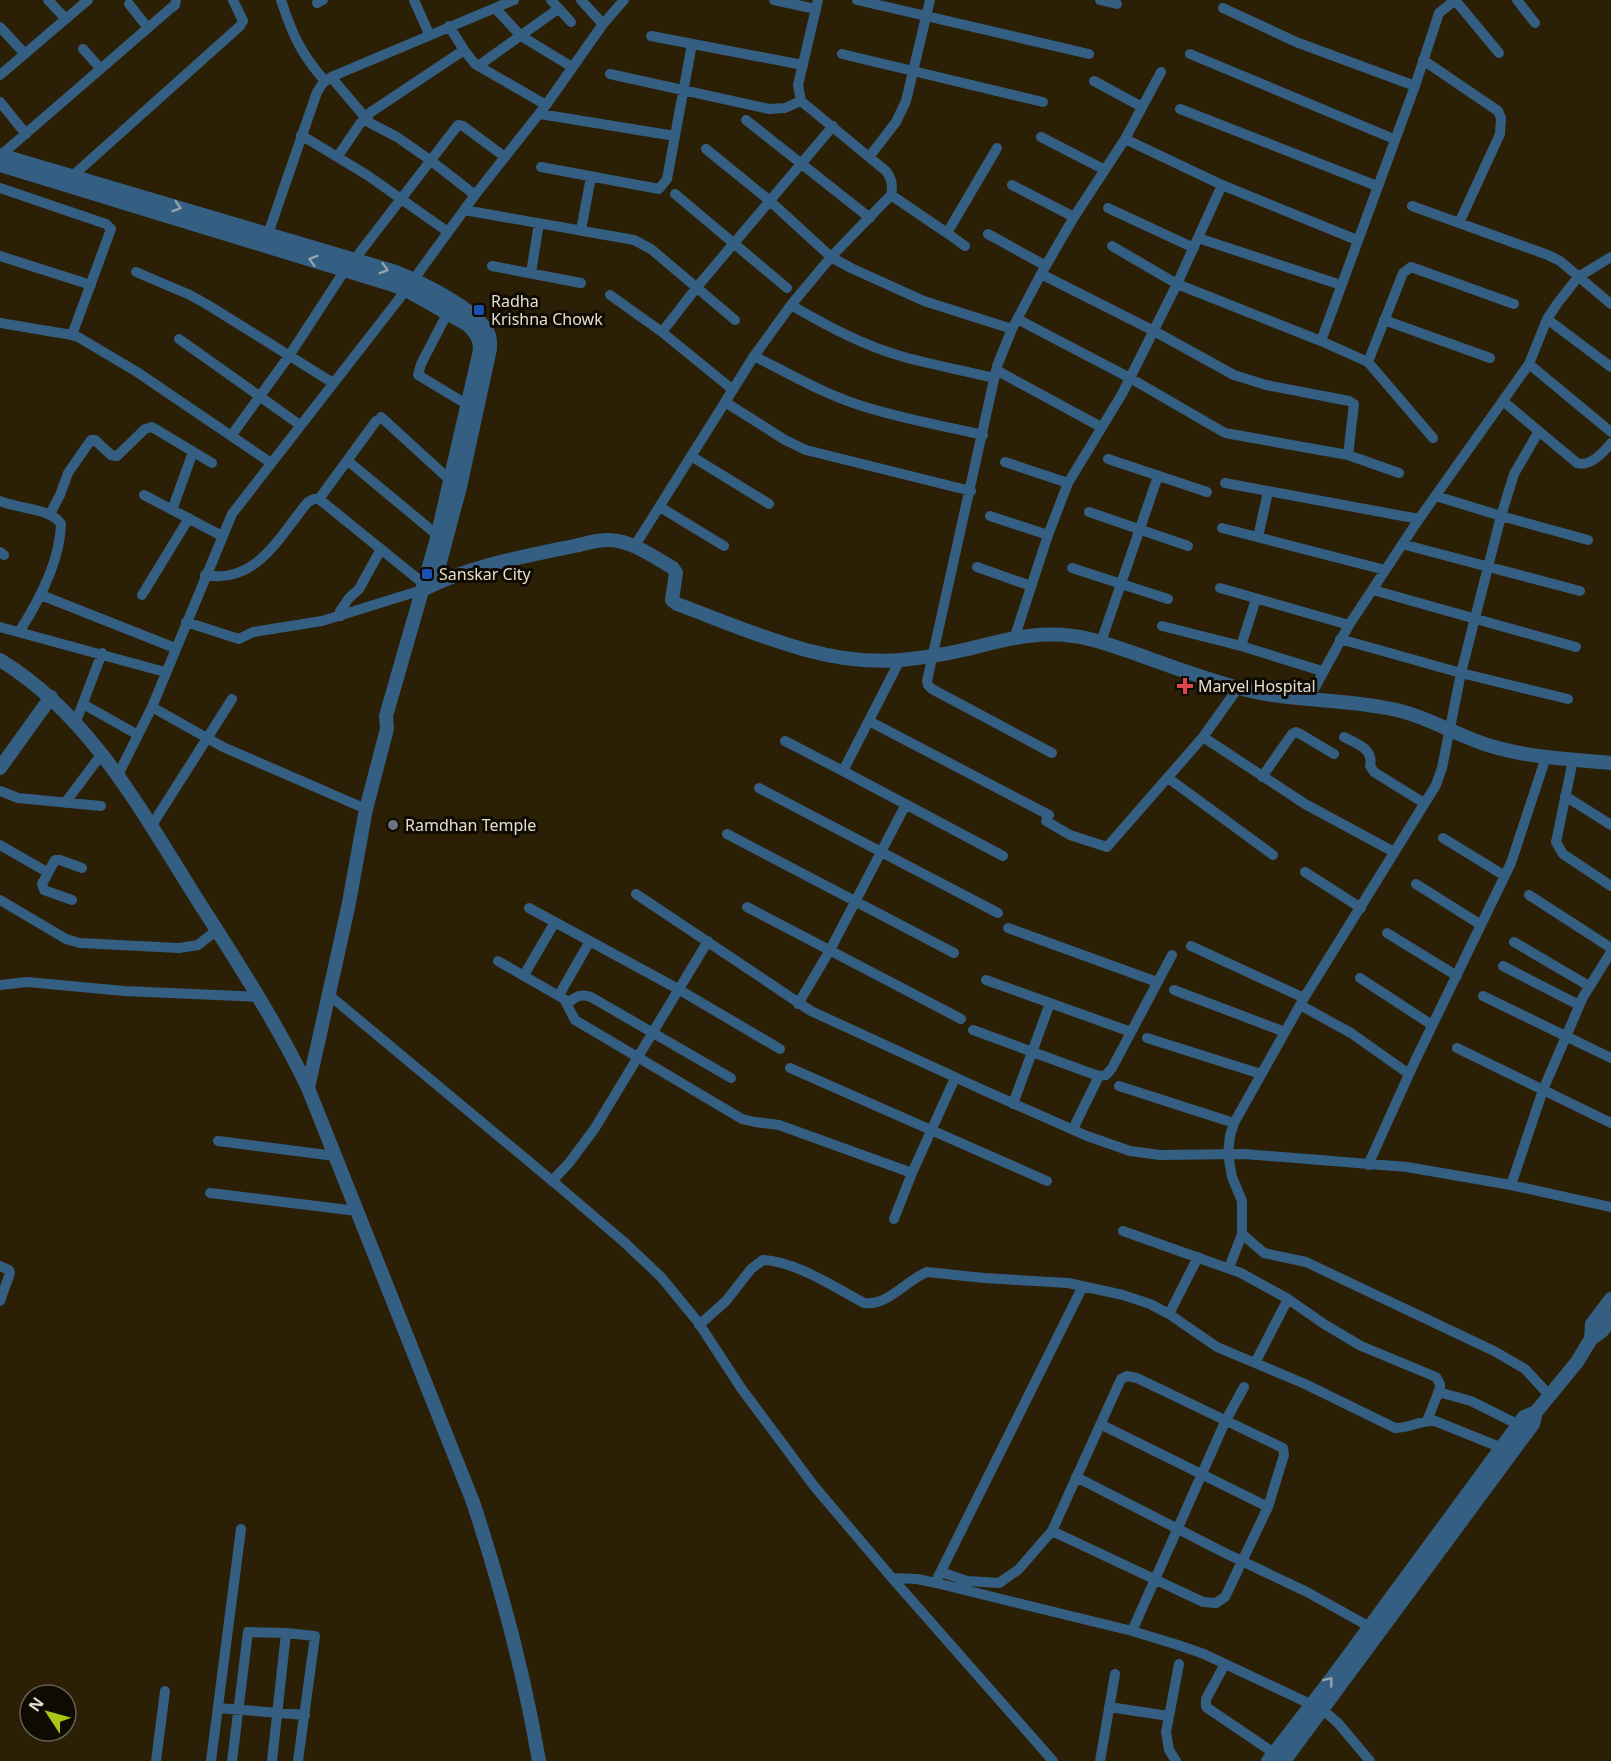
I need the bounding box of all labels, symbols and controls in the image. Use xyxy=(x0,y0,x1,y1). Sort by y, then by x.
one-way arrow xyxy=(171,200,182,212)
one-way arrow xyxy=(309,255,319,267)
one-way arrow xyxy=(378,262,389,274)
place label: Radha Krishna Chowk xyxy=(491,290,603,330)
marker: Radha Krishna Chowk xyxy=(472,303,486,317)
place label: Sanskar City xyxy=(439,563,532,585)
marker: Sanskar City xyxy=(420,567,434,581)
place label: Marvel Hospital xyxy=(1198,675,1316,697)
marker: Marvel Hospital xyxy=(1176,677,1194,695)
place label: Ramdhan Temple xyxy=(405,814,536,836)
marker: Ramdhan Temple xyxy=(386,818,400,832)
one-way arrow xyxy=(1322,1677,1333,1688)
north arrow xyxy=(18,1683,78,1743)
text: N xyxy=(23,1692,49,1716)

